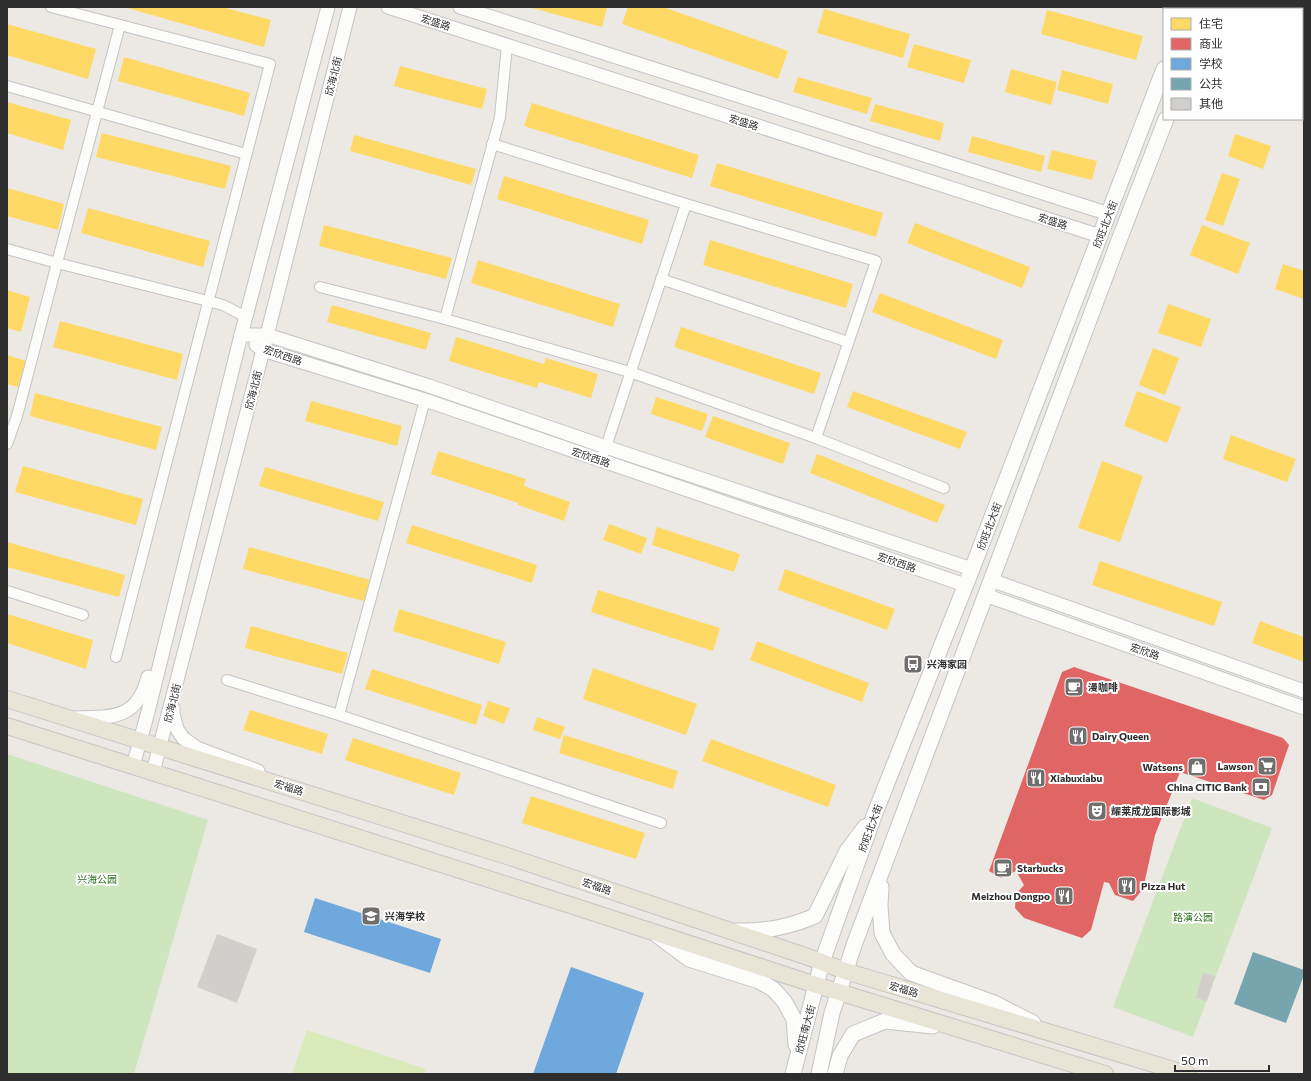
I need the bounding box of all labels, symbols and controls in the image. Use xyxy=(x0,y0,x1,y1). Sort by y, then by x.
legend xyxy=(1163,8,1303,120)
street label: 宏盛路 xyxy=(420,12,452,32)
text: 住宅 xyxy=(1199,16,1223,30)
text: 商业 xyxy=(1199,36,1223,50)
street label: 欣海北街 xyxy=(322,55,344,97)
text: 学校 xyxy=(1199,56,1223,70)
text: 公共 xyxy=(1199,76,1223,90)
text: 其他 xyxy=(1199,96,1223,110)
street label: 宏盛路 xyxy=(728,112,760,132)
street label: 欣旺北大街 xyxy=(1090,199,1120,249)
street label: 宏盛路 xyxy=(1037,211,1069,231)
street label: 宏欣西路 xyxy=(262,343,304,367)
street label: 欣海北街 xyxy=(242,369,264,411)
street label: 宏欣西路 xyxy=(570,445,612,469)
street label: 欣旺北大街 xyxy=(974,501,1004,551)
street label: 宏欣西路 xyxy=(876,550,918,574)
street label: 宏欣路 xyxy=(1129,640,1161,662)
bus stop icon: 兴海家园 xyxy=(902,653,924,675)
place label: 兴海家园 xyxy=(927,658,967,670)
cafe icon: 漫咖啡 xyxy=(1063,676,1085,698)
place label: 漫咖啡 xyxy=(1088,681,1118,693)
street label: 欣海北街 xyxy=(161,682,183,724)
restaurant icon: Dairy Queen xyxy=(1067,725,1089,747)
place label: Dairy Queen xyxy=(1092,730,1149,742)
supermarket icon: Lawson xyxy=(1256,755,1278,777)
shop icon: Watsons xyxy=(1186,756,1208,778)
place label: Lawson xyxy=(1217,760,1253,772)
place label: Watsons xyxy=(1143,761,1183,773)
restaurant icon: Xiabuxiabu xyxy=(1025,767,1047,789)
place label: Xiabuxiabu xyxy=(1050,772,1102,784)
bank icon: China CITIC Bank xyxy=(1250,776,1272,798)
street label: 宏福路 xyxy=(273,777,305,797)
place label: China CITIC Bank xyxy=(1167,781,1247,793)
theatre icon: 耀莱成龙国际影城 xyxy=(1086,800,1108,822)
street label: 欣旺北大街 xyxy=(856,802,884,854)
place label: 耀莱成龙国际影城 xyxy=(1111,805,1191,817)
cafe icon: Starbucks xyxy=(992,857,1014,879)
place label: Starbucks xyxy=(1017,862,1064,874)
park label: 兴海公园 xyxy=(77,873,117,885)
street label: 宏福路 xyxy=(581,875,613,897)
restaurant icon: Pizza Hut xyxy=(1116,875,1138,897)
place label: Pizza Hut xyxy=(1141,880,1185,892)
restaurant icon: Meizhou Dongpo xyxy=(1053,885,1075,907)
place label: Meizhou Dongpo xyxy=(971,890,1050,902)
school or university icon: 兴海学校 xyxy=(360,905,382,927)
place label: 兴海学校 xyxy=(385,910,425,922)
park label: 路演公园 xyxy=(1173,911,1213,923)
street label: 宏福路 xyxy=(888,979,920,999)
street label: 欣旺南大街 xyxy=(793,1003,817,1055)
scale bar xyxy=(1175,1047,1269,1073)
text: 50 m xyxy=(1181,1053,1209,1067)

